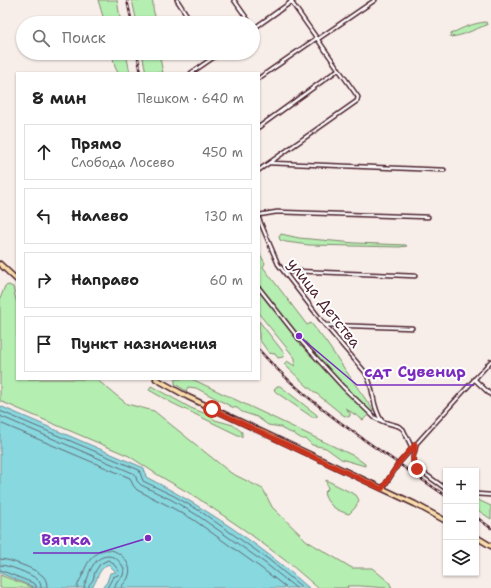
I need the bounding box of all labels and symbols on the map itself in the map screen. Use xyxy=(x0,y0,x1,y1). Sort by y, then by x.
street label: улица Детства xyxy=(283,254,366,352)
callout: сдт Сувенир xyxy=(357,357,474,385)
text: сдт Сувенир xyxy=(364,361,466,382)
route start xyxy=(203,400,221,418)
route end xyxy=(408,460,426,478)
callout: Вятка xyxy=(33,525,99,553)
text: Вятка xyxy=(41,529,91,550)

